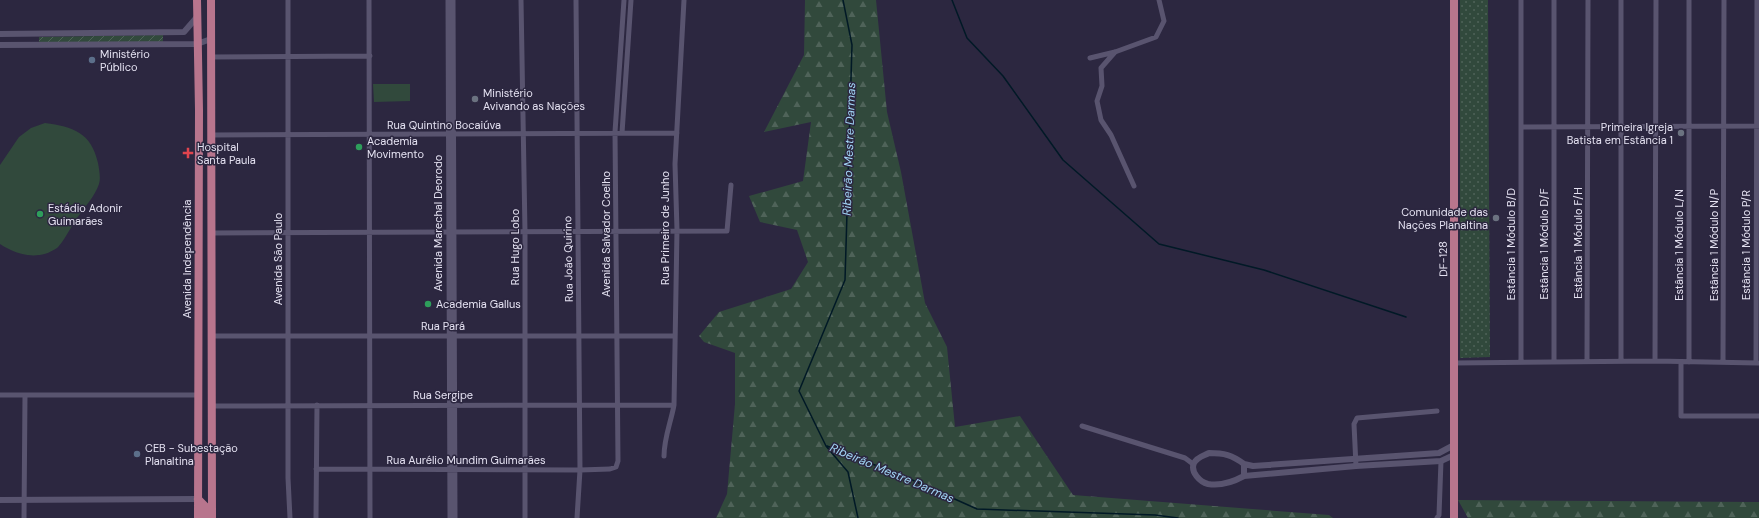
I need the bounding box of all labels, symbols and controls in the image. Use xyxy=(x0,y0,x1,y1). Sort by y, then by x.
place label: Ministério Público xyxy=(100,47,150,74)
marker: Ministério Público xyxy=(87,55,97,65)
water label: Ribeirão Mestre Darmas xyxy=(839,82,859,216)
place label: Ministério Avivando as Nações xyxy=(483,86,585,113)
marker: Ministério Avivando as Nações xyxy=(470,94,480,104)
street label: Rua Quintino Bocaiúva xyxy=(387,118,501,132)
place label: Primeira Igreja Batista em Estância 1 xyxy=(1567,120,1673,147)
marker: Primeira Igreja Batista em Estância 1 xyxy=(1676,128,1686,138)
place label: Academia Movimento xyxy=(367,134,424,161)
place label: Hospital Santa Paula xyxy=(197,140,256,167)
marker: Academia Movimento xyxy=(354,142,364,152)
marker: Hospital Santa Paula xyxy=(182,147,194,159)
street label: Avenida Marechal Deorodo xyxy=(431,155,445,291)
street label: Avenida Salvador Coelho xyxy=(599,171,613,297)
street label: Rua Primeiro de Junho xyxy=(658,171,672,285)
street label: Estância 1 Módulo B/D xyxy=(1504,187,1518,300)
street label: Estância 1 Módulo F/H xyxy=(1571,187,1585,299)
street label: Estância 1 Módulo D/F xyxy=(1537,188,1551,300)
street label: Estância 1 Módulo L/N xyxy=(1672,189,1686,301)
street label: Estância 1 Módulo N/P xyxy=(1707,189,1721,301)
street label: Estância 1 Módulo P/R xyxy=(1739,190,1753,300)
street label: Avenida Independência xyxy=(180,199,194,319)
place label: Estádio Adonir Guimarães xyxy=(48,201,122,228)
place label: Comunidade das Nações Planaltina xyxy=(1398,205,1488,232)
marker: Estádio Adonir Guimarães xyxy=(35,209,45,219)
street label: Rua Hugo Lobo xyxy=(508,209,522,285)
street label: Avenida São Paulo xyxy=(271,213,285,305)
marker: Comunidade das Nações Planaltina xyxy=(1491,213,1501,223)
street label: Rua João Quirino xyxy=(560,216,576,302)
street label: DF-128 xyxy=(1436,241,1450,277)
place label: Academia Gallus xyxy=(436,297,521,311)
marker: Academia Gallus xyxy=(423,299,433,309)
street label: Rua Pará xyxy=(421,319,465,333)
street label: Rua Sergipe xyxy=(413,388,473,402)
water label: Ribeirão Mestre Darmas xyxy=(827,440,957,506)
place label: CEB - Subestação Planaltina xyxy=(145,441,238,468)
marker: CEB - Subestação Planaltina xyxy=(132,449,142,459)
street label: Rua Aurélio Mundim Guimarães xyxy=(387,453,545,467)

